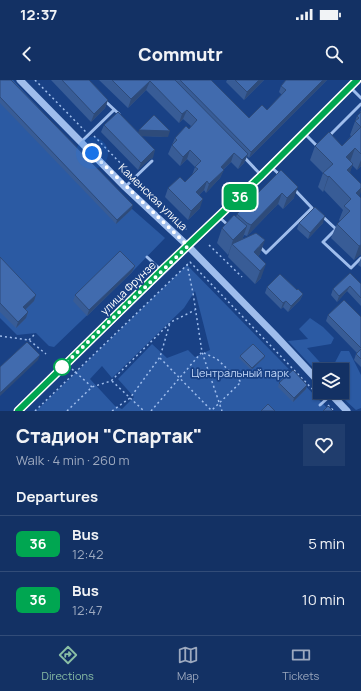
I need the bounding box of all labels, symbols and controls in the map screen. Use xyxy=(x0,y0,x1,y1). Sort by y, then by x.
text: 12:37 xyxy=(20,4,57,25)
text: Commutr xyxy=(138,42,223,66)
icon: back xyxy=(16,43,38,65)
icon: search xyxy=(323,43,345,65)
your location xyxy=(82,143,102,163)
street label: Каменская улица xyxy=(116,160,191,233)
line badge: 36 xyxy=(222,184,258,210)
text: 36 xyxy=(232,187,248,206)
street label: улица Фрунзе xyxy=(97,257,159,318)
unlabelled marker xyxy=(53,358,71,376)
map controls xyxy=(313,363,349,399)
button: layers xyxy=(313,363,349,399)
park label: Центральный парк xyxy=(191,365,289,380)
text: Стадион "Спартак" xyxy=(16,423,202,449)
button: heart xyxy=(303,424,345,466)
text: Walk · 4 min · 260 m xyxy=(16,451,130,469)
text: Departures xyxy=(16,486,98,507)
text: Bus xyxy=(72,524,99,545)
text: 5 min xyxy=(308,533,345,554)
text: 36 xyxy=(30,534,46,553)
text: 12:42 xyxy=(72,545,103,563)
text: Bus xyxy=(72,580,99,601)
text: 10 min xyxy=(302,589,345,610)
text: 36 xyxy=(30,590,46,609)
text: 12:47 xyxy=(72,601,103,619)
tab: Directions xyxy=(42,644,94,683)
tab: Map xyxy=(177,644,199,683)
tab: Tickets xyxy=(282,644,319,683)

